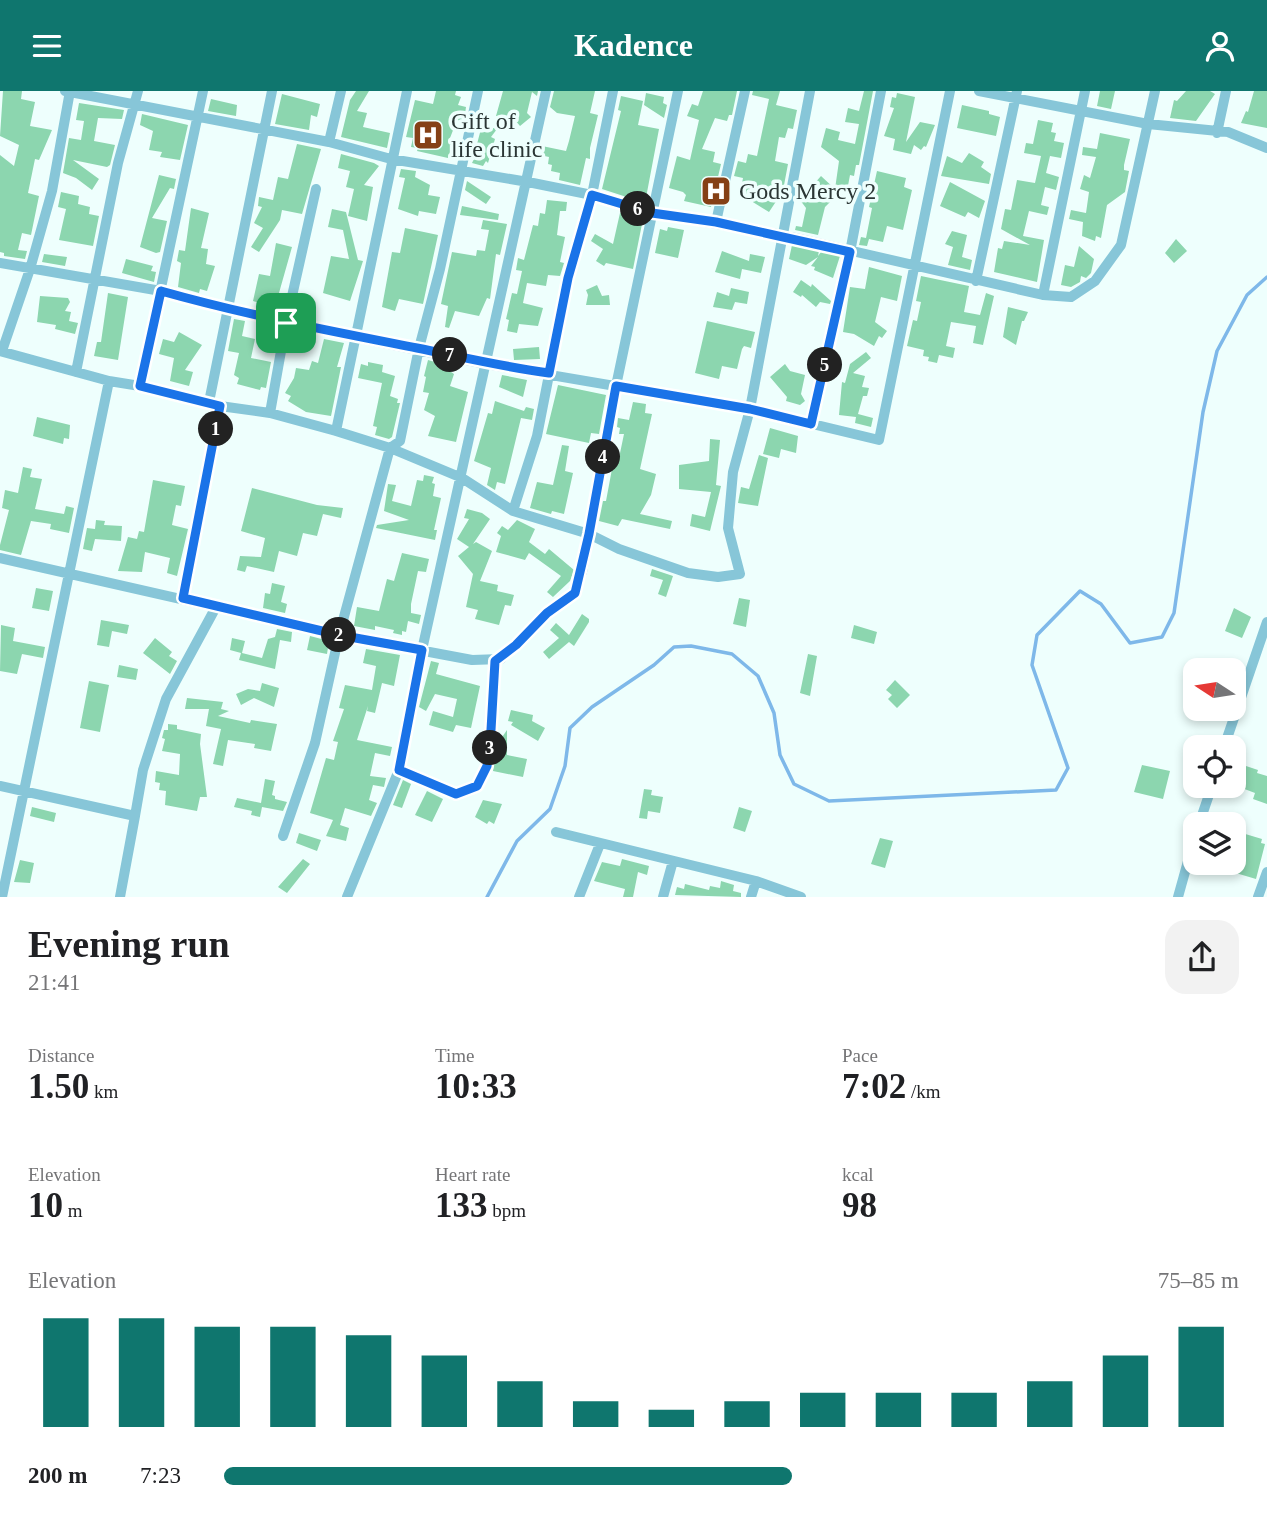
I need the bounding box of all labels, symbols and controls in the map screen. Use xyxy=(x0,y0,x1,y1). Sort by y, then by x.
icon: menu xyxy=(28,27,66,65)
text: Kadence xyxy=(574,27,693,63)
icon: person xyxy=(1201,27,1239,65)
place label: Gift of life clinic xyxy=(451,108,542,162)
hospital icon: Gift of life clinic xyxy=(411,118,445,152)
hospital icon: Gods Mercy 2 xyxy=(699,174,733,208)
place label: Gods Mercy 2 xyxy=(739,178,876,204)
pin: 6 xyxy=(620,191,656,227)
text: 6 xyxy=(633,198,642,219)
pin xyxy=(256,293,316,353)
icon: arrive xyxy=(267,304,305,342)
pin: 7 xyxy=(433,337,468,373)
text: 7 xyxy=(445,344,454,365)
pin: 5 xyxy=(808,347,842,383)
text: 5 xyxy=(820,354,829,375)
pin: 1 xyxy=(198,411,234,447)
text: 1 xyxy=(211,418,220,439)
pin: 4 xyxy=(586,439,620,475)
text: 4 xyxy=(598,446,607,467)
pin: 2 xyxy=(322,617,356,653)
text: 2 xyxy=(334,624,343,645)
north arrow xyxy=(1183,658,1246,721)
map controls xyxy=(1183,658,1246,875)
pin: 3 xyxy=(472,731,508,765)
button: locate xyxy=(1183,735,1246,798)
text: 3 xyxy=(485,737,494,758)
button: layers xyxy=(1183,812,1246,875)
button: share xyxy=(1165,920,1239,994)
text: Evening run xyxy=(28,923,230,965)
text: 21:41 xyxy=(28,970,80,995)
text: Distance xyxy=(28,1045,94,1066)
text: Time xyxy=(435,1045,474,1066)
text: Pace xyxy=(842,1045,878,1066)
text: 1.50 xyxy=(28,1067,89,1106)
text: 10:33 xyxy=(435,1067,517,1106)
text: 7:02 xyxy=(842,1067,906,1106)
text: km xyxy=(89,1081,118,1102)
text: /km xyxy=(906,1081,940,1102)
text: Elevation xyxy=(28,1164,101,1185)
text: Heart rate xyxy=(435,1164,510,1185)
text: kcal xyxy=(842,1164,874,1185)
text: 10 xyxy=(28,1186,63,1225)
text: 133 xyxy=(435,1186,488,1225)
text: 98 xyxy=(842,1186,877,1225)
text: m xyxy=(63,1200,83,1221)
text: bpm xyxy=(488,1200,526,1221)
text: Elevation xyxy=(28,1268,116,1293)
text: 75–85 m xyxy=(1158,1268,1239,1293)
text: 200 m xyxy=(28,1463,87,1488)
text: 7:23 xyxy=(140,1463,181,1488)

